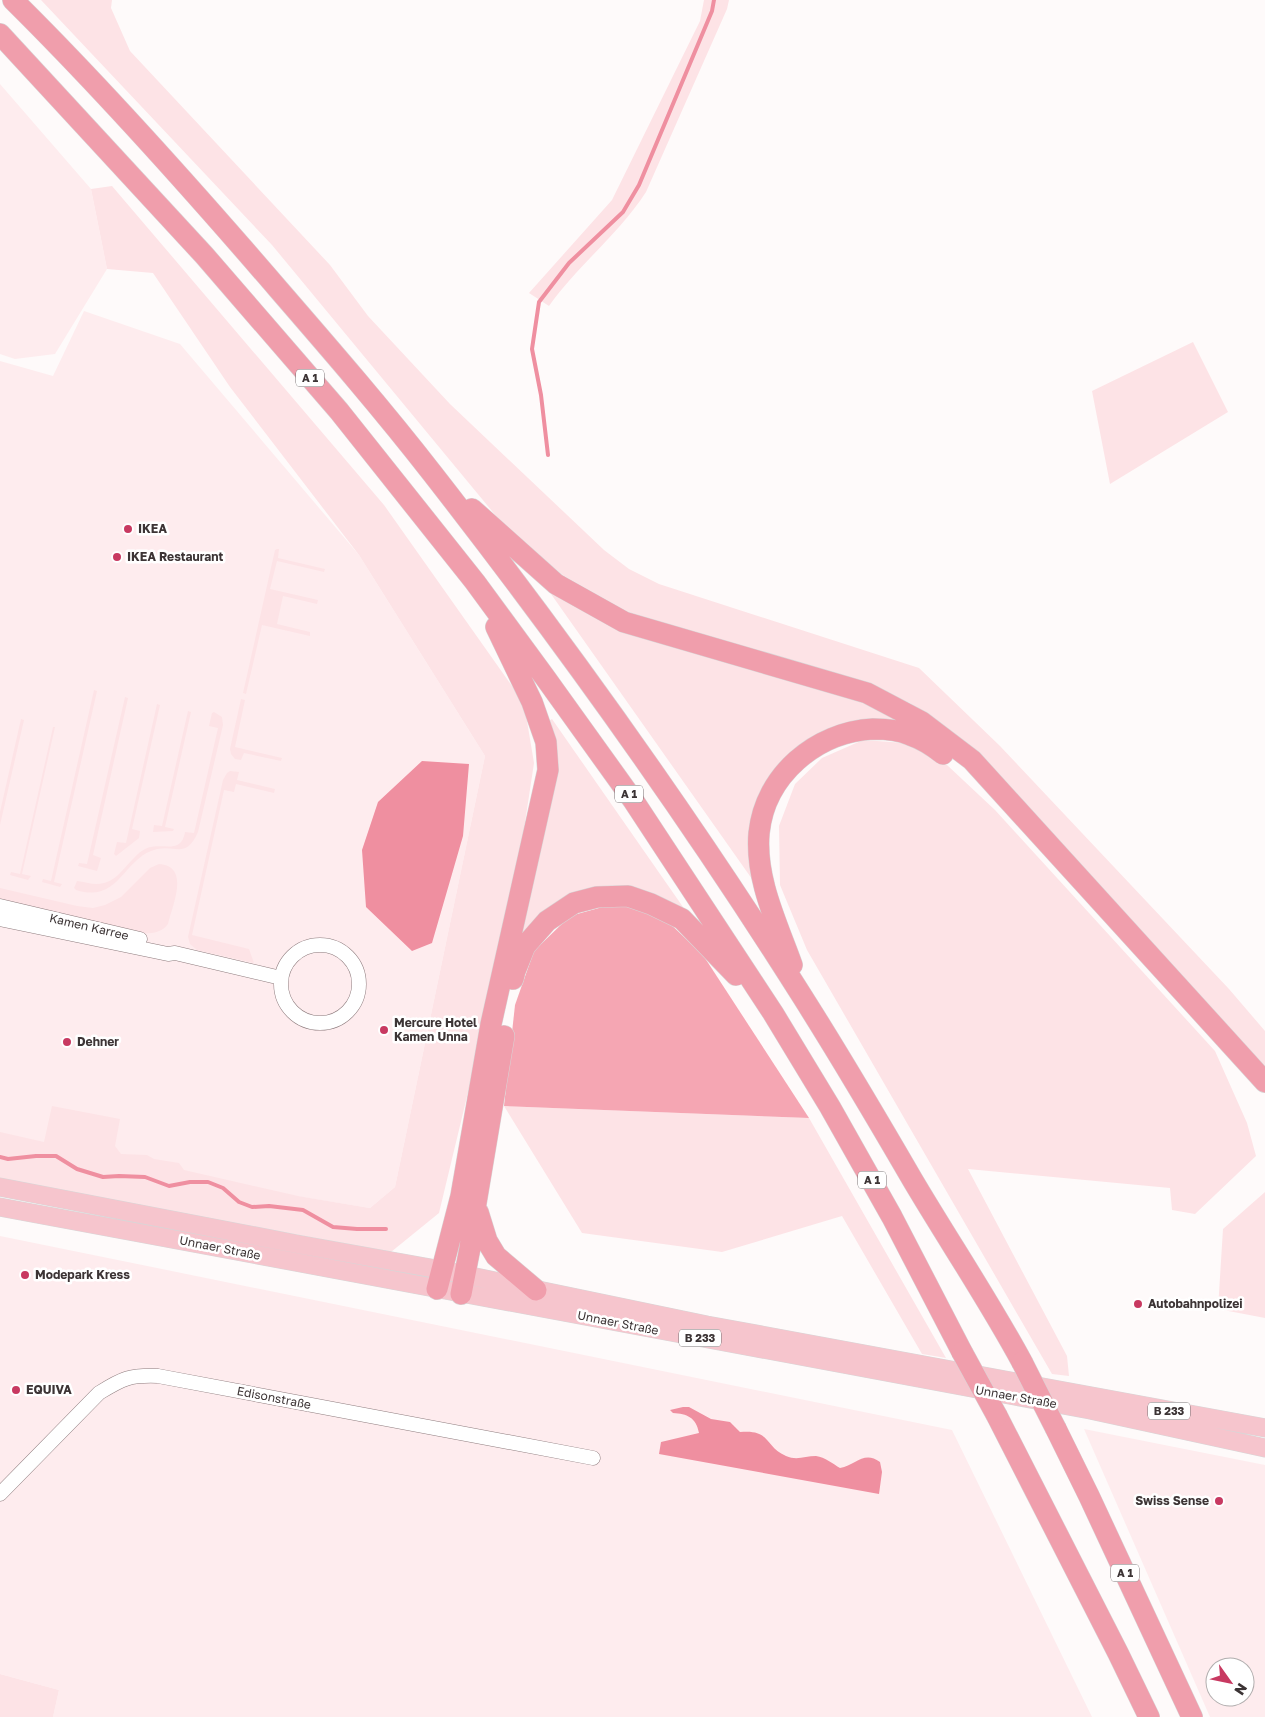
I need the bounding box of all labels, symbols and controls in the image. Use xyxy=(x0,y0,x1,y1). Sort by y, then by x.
road number: A 1 xyxy=(296,369,324,386)
place label: IKEA xyxy=(138,521,167,536)
marker: IKEA xyxy=(122,523,134,535)
place label: IKEA Restaurant xyxy=(127,549,223,564)
marker: IKEA Restaurant xyxy=(111,551,123,563)
road number: A 1 xyxy=(615,786,643,802)
street label: Kamen Karree xyxy=(48,910,130,943)
place label: Mercure Hotel Kamen Unna xyxy=(394,1015,477,1044)
marker: Mercure Hotel Kamen Unna xyxy=(378,1024,390,1036)
place label: Dehner xyxy=(77,1034,119,1049)
marker: Dehner xyxy=(61,1036,73,1048)
road number: A 1 xyxy=(858,1172,886,1188)
street label: Unnaer Straße xyxy=(178,1232,262,1263)
place label: Modepark Kress xyxy=(35,1267,130,1282)
marker: Modepark Kress xyxy=(19,1269,31,1281)
place label: Autobahnpolizei xyxy=(1148,1296,1243,1311)
marker: Autobahnpolizei xyxy=(1132,1298,1144,1310)
street label: Unnaer Straße xyxy=(576,1307,660,1338)
road number: B 233 xyxy=(679,1330,721,1346)
place label: EQUIVA xyxy=(26,1382,72,1397)
street label: Unnaer Straße xyxy=(974,1382,1058,1411)
street label: Edisonstraße xyxy=(236,1383,312,1412)
marker: EQUIVA xyxy=(10,1384,22,1396)
road number: B 233 xyxy=(1148,1402,1190,1420)
place label: Swiss Sense xyxy=(1135,1493,1209,1508)
marker: Swiss Sense xyxy=(1213,1495,1225,1507)
road number: A 1 xyxy=(1111,1565,1139,1582)
north arrow xyxy=(1205,1657,1255,1707)
text: N xyxy=(1231,1680,1251,1698)

